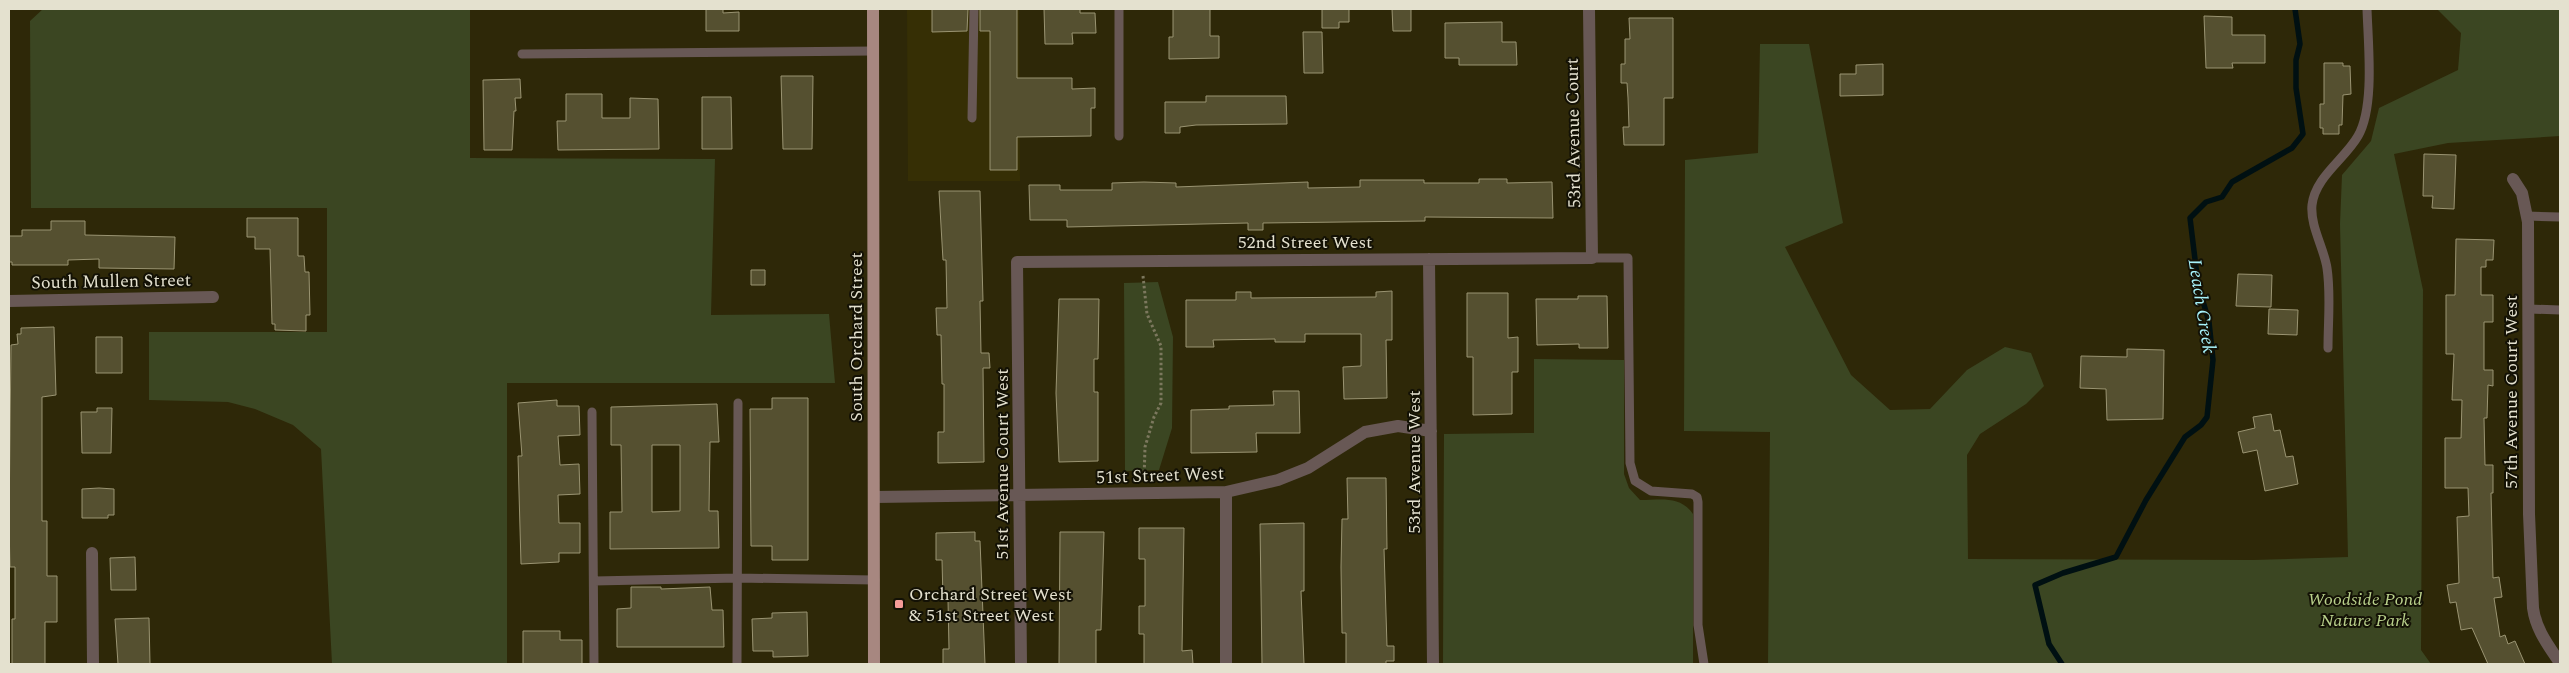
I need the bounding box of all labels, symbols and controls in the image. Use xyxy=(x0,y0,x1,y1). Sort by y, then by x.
street label: 53rd Avenue Court xyxy=(1559,58,1588,208)
street label: 52nd Street West xyxy=(1238,229,1372,256)
street label: South Orchard Street xyxy=(843,252,870,422)
water label: Leach Creek xyxy=(2180,257,2223,356)
street label: South Mullen Street xyxy=(31,267,191,296)
street label: 57th Avenue Court West xyxy=(2498,295,2525,489)
street label: 51st Avenue Court West xyxy=(989,368,1016,560)
street label: 53rd Avenue West xyxy=(1401,390,1428,534)
street label: 51st Street West xyxy=(1095,460,1225,491)
place label: Orchard Street West & 51st Street West xyxy=(909,581,1072,629)
park label: Woodside Pond Nature Park xyxy=(2308,586,2422,634)
marker: Orchard Street West & 51st Street West xyxy=(893,598,905,610)

